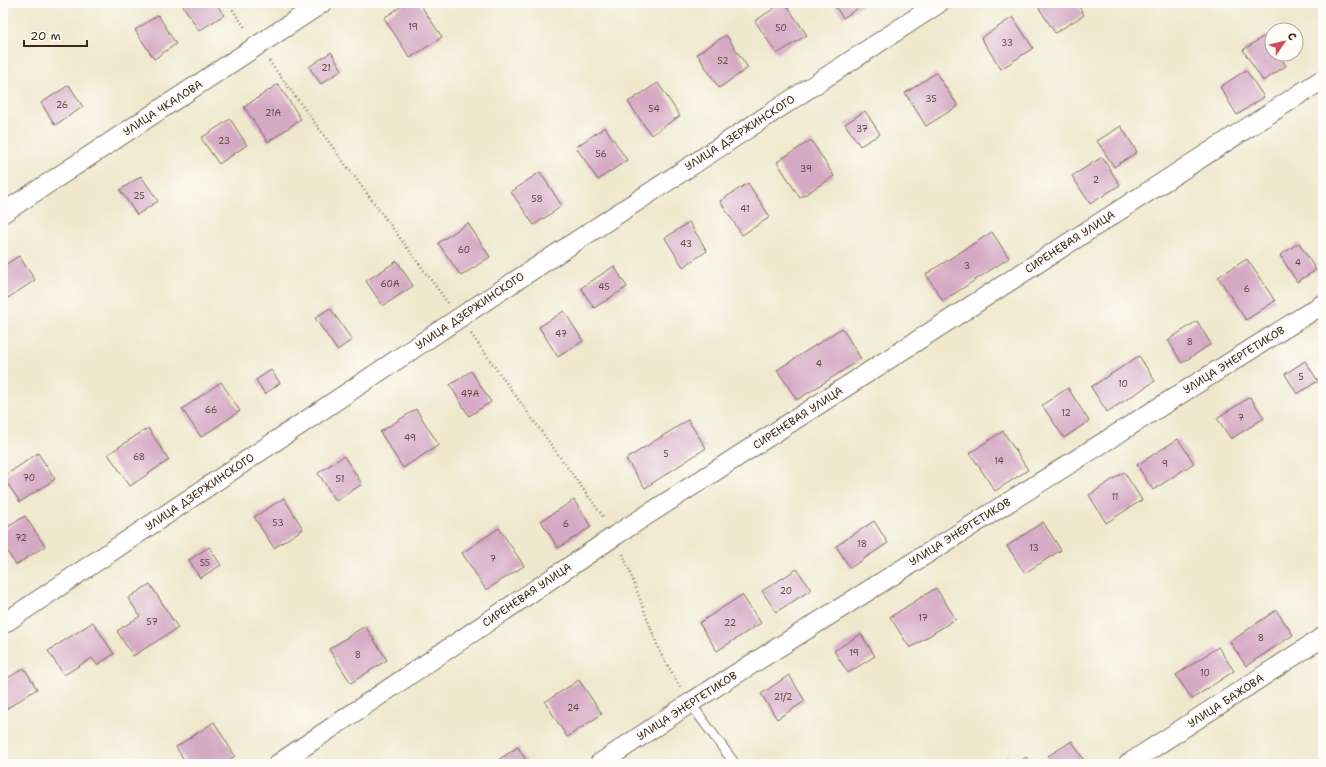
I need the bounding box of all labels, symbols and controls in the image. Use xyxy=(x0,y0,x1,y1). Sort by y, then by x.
house number: 19 xyxy=(408,21,418,33)
scale bar xyxy=(24,22,87,48)
house number: 50 xyxy=(775,22,787,34)
north arrow xyxy=(1264,22,1304,62)
text: 20 m xyxy=(30,28,61,44)
text: С xyxy=(1284,29,1300,44)
house number: 33 xyxy=(1001,37,1013,49)
house number: 52 xyxy=(717,55,729,67)
house number: 21 xyxy=(321,62,331,74)
street label: УЛИЦА ЧКАЛОВА xyxy=(120,77,206,139)
street label: УЛИЦА ДЗЕРЖИНСКОГО xyxy=(682,92,798,174)
house number: 35 xyxy=(925,93,937,105)
house number: 26 xyxy=(56,99,68,111)
house number: 54 xyxy=(648,103,660,115)
house number: 21А xyxy=(265,107,282,119)
house number: 37 xyxy=(856,123,868,135)
house number: 23 xyxy=(218,135,230,147)
house number: 56 xyxy=(595,148,607,160)
house number: 39 xyxy=(800,163,812,175)
house number: 2 xyxy=(1093,174,1099,186)
house number: 25 xyxy=(133,190,145,202)
house number: 58 xyxy=(531,193,543,205)
house number: 41 xyxy=(740,203,750,215)
street label: СИРЕНЕВАЯ УЛИЦА xyxy=(1022,207,1118,277)
house number: 43 xyxy=(680,238,692,250)
house number: 60 xyxy=(458,244,470,256)
house number: 4 xyxy=(1295,257,1301,269)
house number: 3 xyxy=(964,260,970,272)
street label: УЛИЦА ДЗЕРЖИНСКОГО xyxy=(413,269,527,353)
house number: 60А xyxy=(381,278,400,290)
house number: 45 xyxy=(598,281,610,293)
house number: 6 xyxy=(1244,283,1250,295)
street label: УЛИЦА ЭНЕРГЕТИКОВ xyxy=(1180,322,1288,397)
house number: 47 xyxy=(555,328,567,340)
house number: 8 xyxy=(1187,336,1193,348)
house number: 4 xyxy=(816,358,822,370)
house number: 5 xyxy=(1298,371,1304,383)
house number: 10 xyxy=(1118,378,1128,390)
street label: СИРЕНЕВАЯ УЛИЦА xyxy=(750,383,846,453)
house number: 47А xyxy=(461,388,480,400)
house number: 66 xyxy=(205,404,217,416)
house number: 12 xyxy=(1061,407,1071,419)
house number: 7 xyxy=(1238,412,1244,424)
house number: 49 xyxy=(404,432,416,444)
house number: 5 xyxy=(663,448,669,460)
street label: УЛИЦА ДЗЕРЖИНСКОГО xyxy=(143,450,257,534)
house number: 68 xyxy=(133,451,145,463)
house number: 14 xyxy=(994,455,1004,467)
house number: 9 xyxy=(1162,458,1168,470)
house number: 70 xyxy=(23,472,35,484)
house number: 51 xyxy=(336,473,344,485)
house number: 11 xyxy=(1111,491,1119,503)
street label: УЛИЦА ЭНЕРГЕТИКОВ xyxy=(906,494,1014,569)
house number: 53 xyxy=(272,517,284,529)
house number: 6 xyxy=(563,518,569,530)
house number: 72 xyxy=(15,532,27,544)
house number: 18 xyxy=(857,538,867,550)
house number: 13 xyxy=(1029,542,1039,554)
house number: 7 xyxy=(490,553,496,565)
house number: 55 xyxy=(200,557,210,569)
street label: СИРЕНЕВАЯ УЛИЦА xyxy=(479,560,575,630)
house number: 20 xyxy=(780,585,792,597)
house number: 17 xyxy=(918,612,928,624)
house number: 57 xyxy=(146,616,158,628)
house number: 22 xyxy=(724,617,736,629)
house number: 8 xyxy=(1258,632,1264,644)
house number: 19 xyxy=(849,647,859,659)
house number: 8 xyxy=(355,649,361,661)
house number: 10 xyxy=(1200,667,1210,679)
street label: УЛИЦА ЭНЕРГЕТИКОВ xyxy=(634,668,741,744)
street label: УЛИЦА БАЖОВА xyxy=(1185,671,1267,731)
house number: 21/2 xyxy=(774,691,792,703)
house number: 24 xyxy=(567,702,579,714)

